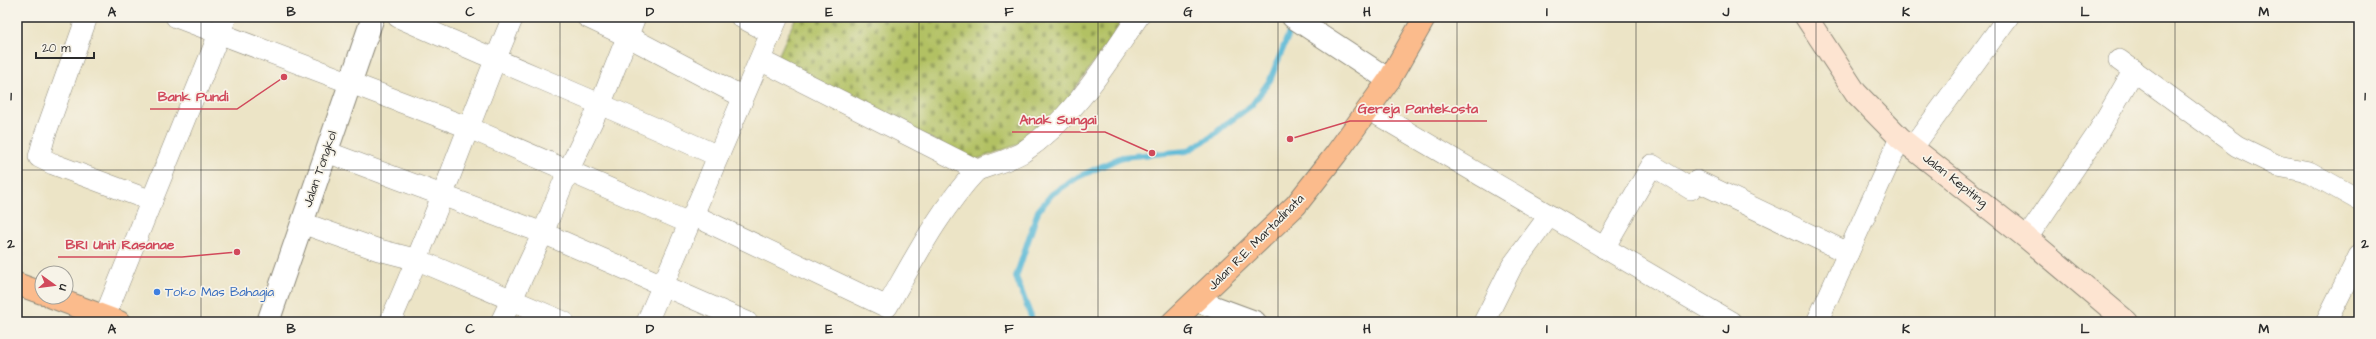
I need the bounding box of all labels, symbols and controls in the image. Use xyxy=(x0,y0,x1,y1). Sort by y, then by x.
text: A xyxy=(108,3,117,21)
text: B xyxy=(286,3,296,21)
text: C xyxy=(465,3,475,21)
text: D xyxy=(646,3,655,21)
text: E xyxy=(825,3,833,21)
text: F xyxy=(1004,3,1014,21)
text: G xyxy=(1183,3,1193,21)
text: H xyxy=(1363,3,1371,21)
text: I xyxy=(1546,3,1548,21)
text: J xyxy=(1722,3,1730,21)
text: K xyxy=(1902,3,1910,21)
text: L xyxy=(2080,3,2090,21)
text: M xyxy=(2259,3,2270,21)
scale bar xyxy=(36,34,94,60)
text: 20 m xyxy=(42,40,71,57)
callout: Bank Pundi xyxy=(150,83,237,109)
text: 1 xyxy=(10,87,12,105)
text: Bank Pundi xyxy=(158,87,229,107)
text: 1 xyxy=(2364,87,2366,105)
callout: Gereja Pantekosta xyxy=(1350,95,1487,121)
text: Gereja Pantekosta xyxy=(1358,99,1479,119)
callout: Anak Sungai xyxy=(1012,106,1105,132)
text: Anak Sungai xyxy=(1020,110,1097,131)
street label: Jalan Tongkol xyxy=(298,128,342,210)
street label: Jalan Kepiting xyxy=(1918,149,1992,212)
street label: Jalan R.E. Martadinata xyxy=(1204,190,1308,294)
callout: BRI Unit Rasanae xyxy=(58,231,182,257)
text: 2 xyxy=(6,235,15,253)
text: BRI Unit Rasanae xyxy=(66,235,175,255)
text: 2 xyxy=(2360,235,2369,253)
north arrow xyxy=(34,265,74,305)
text: U xyxy=(55,282,71,292)
place label: Toko Mas Bahagia xyxy=(165,283,275,302)
marker: Toko Mas Bahagia xyxy=(152,287,162,297)
text: A xyxy=(108,320,117,338)
text: B xyxy=(286,320,296,338)
text: C xyxy=(465,320,475,338)
text: D xyxy=(646,320,655,338)
text: E xyxy=(825,320,833,338)
text: F xyxy=(1004,320,1014,338)
text: G xyxy=(1183,320,1193,338)
text: H xyxy=(1363,320,1371,338)
text: I xyxy=(1546,320,1548,338)
text: J xyxy=(1722,320,1730,338)
text: K xyxy=(1902,320,1910,338)
text: L xyxy=(2080,320,2090,338)
text: M xyxy=(2259,320,2270,338)

